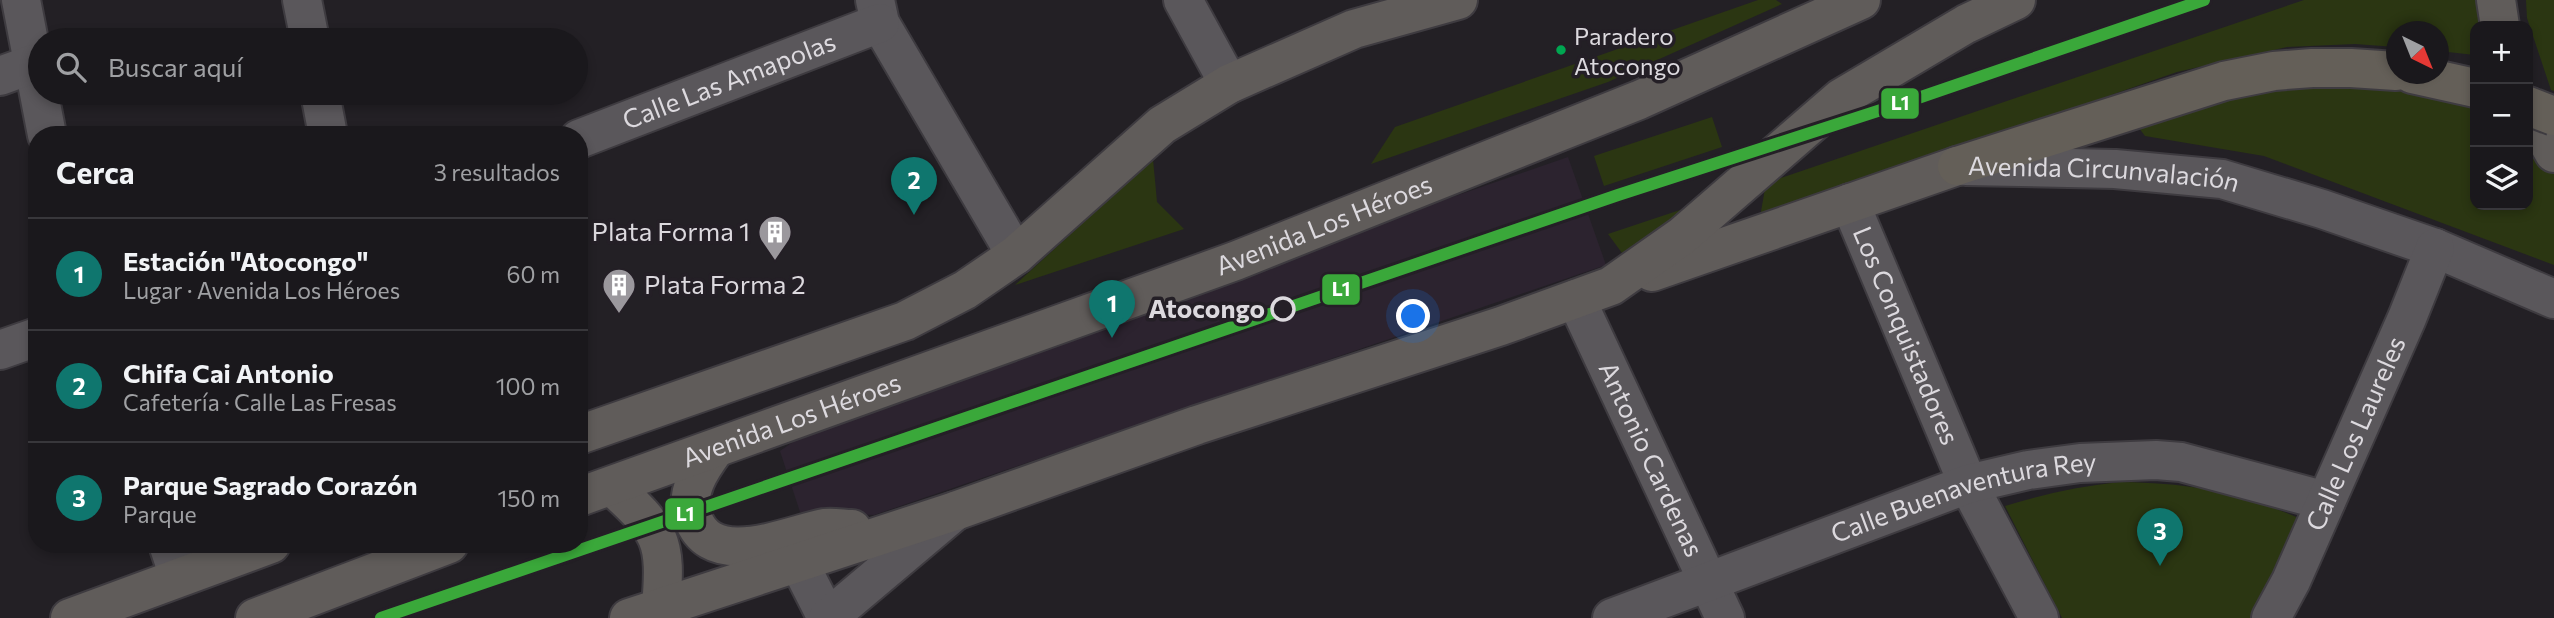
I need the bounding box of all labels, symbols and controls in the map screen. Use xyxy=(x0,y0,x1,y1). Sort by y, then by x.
place label: Paradero Atocongo xyxy=(1574,21,1681,80)
north arrow xyxy=(2386,21,2449,84)
map controls xyxy=(2470,21,2533,210)
button: + xyxy=(2470,21,2533,84)
street label: Calle Las Amapolas xyxy=(618,25,840,135)
search box xyxy=(28,28,588,105)
marker: Paradero Atocongo xyxy=(1554,43,1568,57)
icon: search xyxy=(52,48,90,86)
text: Buscar aquí xyxy=(108,51,243,82)
button: − xyxy=(2470,84,2533,147)
line badge: L1 xyxy=(1880,87,1920,120)
text: L1 xyxy=(1891,91,1909,114)
button: layers xyxy=(2470,147,2533,210)
street label: Avenida Circunvalación xyxy=(1968,149,2244,197)
text: Cerca xyxy=(56,153,135,190)
pin: 2 xyxy=(891,157,937,215)
text: 3 resultados xyxy=(434,158,560,186)
street label: Avenida Los Héroes xyxy=(1211,167,1436,281)
building icon: Plata Forma 1 xyxy=(756,213,794,262)
place label: Plata Forma 1 xyxy=(592,215,750,246)
street label: Los Conquistadores xyxy=(1848,221,1967,449)
text: Estación "Atocongo" xyxy=(123,245,368,276)
text: 1 xyxy=(74,260,84,288)
text: 60 m xyxy=(507,260,560,288)
building icon: Plata Forma 2 xyxy=(600,266,638,315)
place label: Plata Forma 2 xyxy=(644,268,806,299)
line badge: L1 xyxy=(1321,273,1361,306)
text: Lugar · Avenida Los Héroes xyxy=(123,276,400,304)
text: L1 xyxy=(1332,277,1350,300)
pin: 1 xyxy=(1089,280,1135,338)
place label: Atocongo xyxy=(1148,292,1265,323)
marker: Atocongo xyxy=(1271,297,1295,321)
your location xyxy=(1396,299,1430,333)
street label: Calle Los Laureles xyxy=(2298,331,2411,535)
street label: Antonio Cardenas xyxy=(1593,356,1711,561)
text: Chifa Cai Antonio xyxy=(123,357,334,388)
street label: Avenida Los Héroes xyxy=(678,366,905,473)
text: 2 xyxy=(72,372,86,400)
text: 100 m xyxy=(496,372,560,400)
text: Cafetería · Calle Las Fresas xyxy=(123,388,397,416)
street label: Calle Buenaventura Rey xyxy=(1826,445,2097,548)
text: Parque Sagrado Corazón xyxy=(123,469,418,500)
text: 3 xyxy=(72,484,86,512)
text: 150 m xyxy=(497,484,560,512)
line badge: L1 xyxy=(664,497,705,531)
text: Parque xyxy=(123,500,197,528)
text: L1 xyxy=(676,502,694,525)
pin: 3 xyxy=(2137,508,2183,566)

